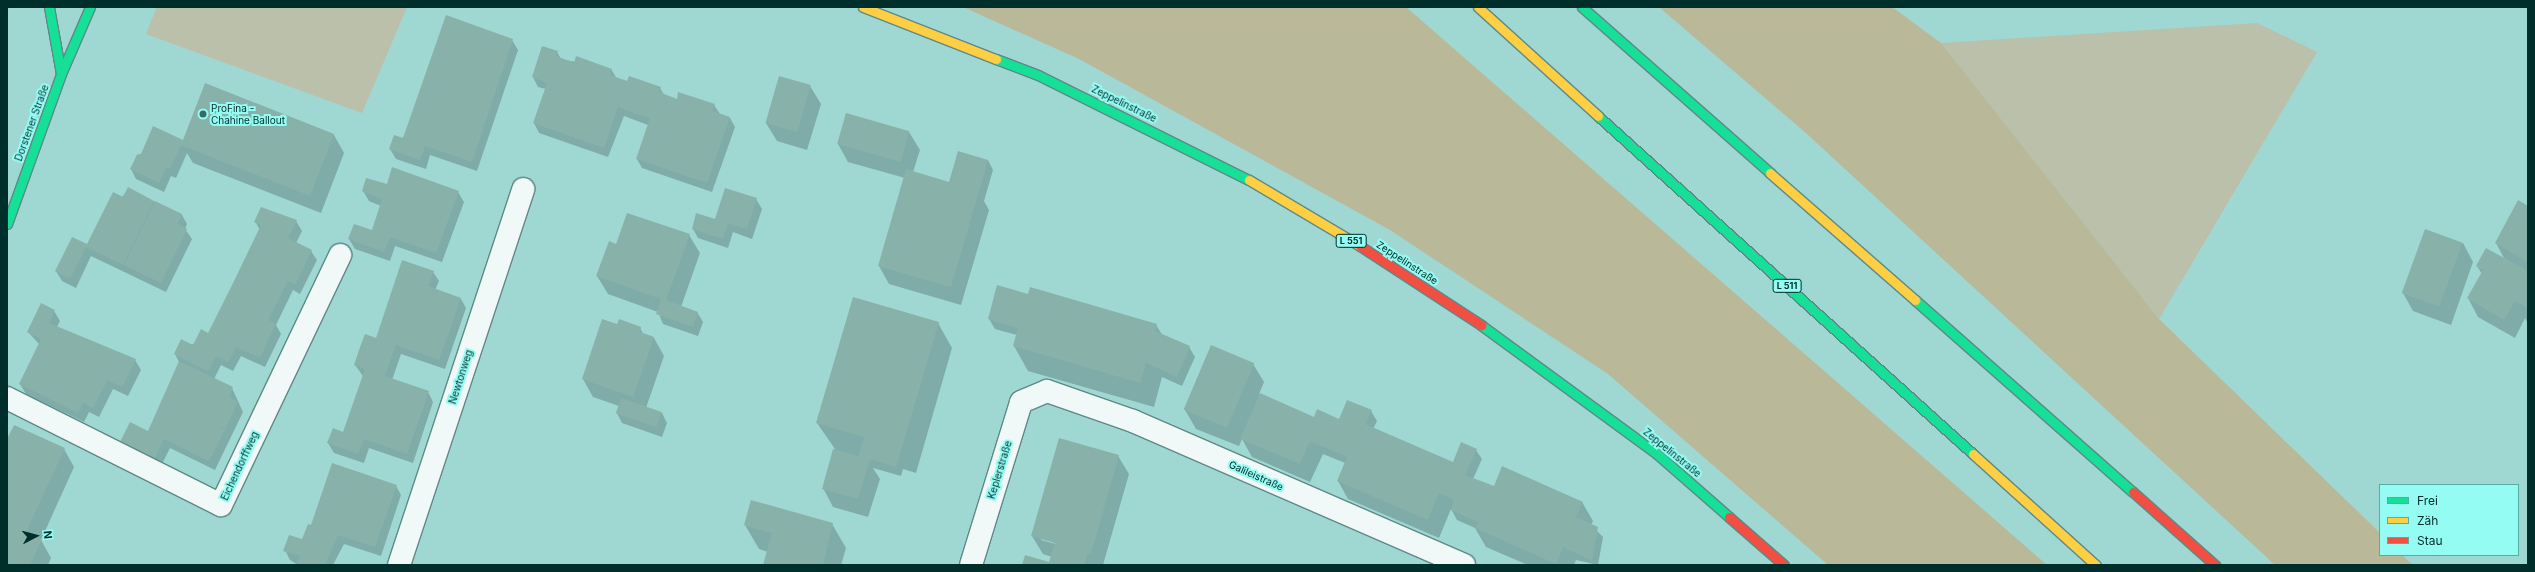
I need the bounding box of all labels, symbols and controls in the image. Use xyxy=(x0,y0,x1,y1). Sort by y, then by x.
street label: Dorstener Straße xyxy=(13,83,51,163)
street label: Zeppelinstraße xyxy=(1090,83,1158,125)
place label: ProFina - Chahine Ballout xyxy=(211,102,285,126)
marker: ProFina - Chahine Ballout xyxy=(198,109,208,119)
road number: L 551 xyxy=(1335,234,1367,248)
street label: Zeppelinstraße xyxy=(1374,239,1440,287)
road number: L 511 xyxy=(1772,279,1802,293)
street label: Newtonweg xyxy=(447,348,475,406)
street label: Zeppelinstraße xyxy=(1641,426,1703,480)
street label: Eichendorffweg xyxy=(219,429,261,503)
street label: Keplerstraße xyxy=(985,439,1015,501)
street label: Galileistraße xyxy=(1227,459,1285,493)
legend xyxy=(2379,484,2519,556)
text: Frei xyxy=(2417,493,2438,508)
text: Zäh xyxy=(2417,513,2438,528)
north arrow xyxy=(16,516,56,556)
text: N xyxy=(41,530,55,540)
text: Stau xyxy=(2417,533,2443,548)

